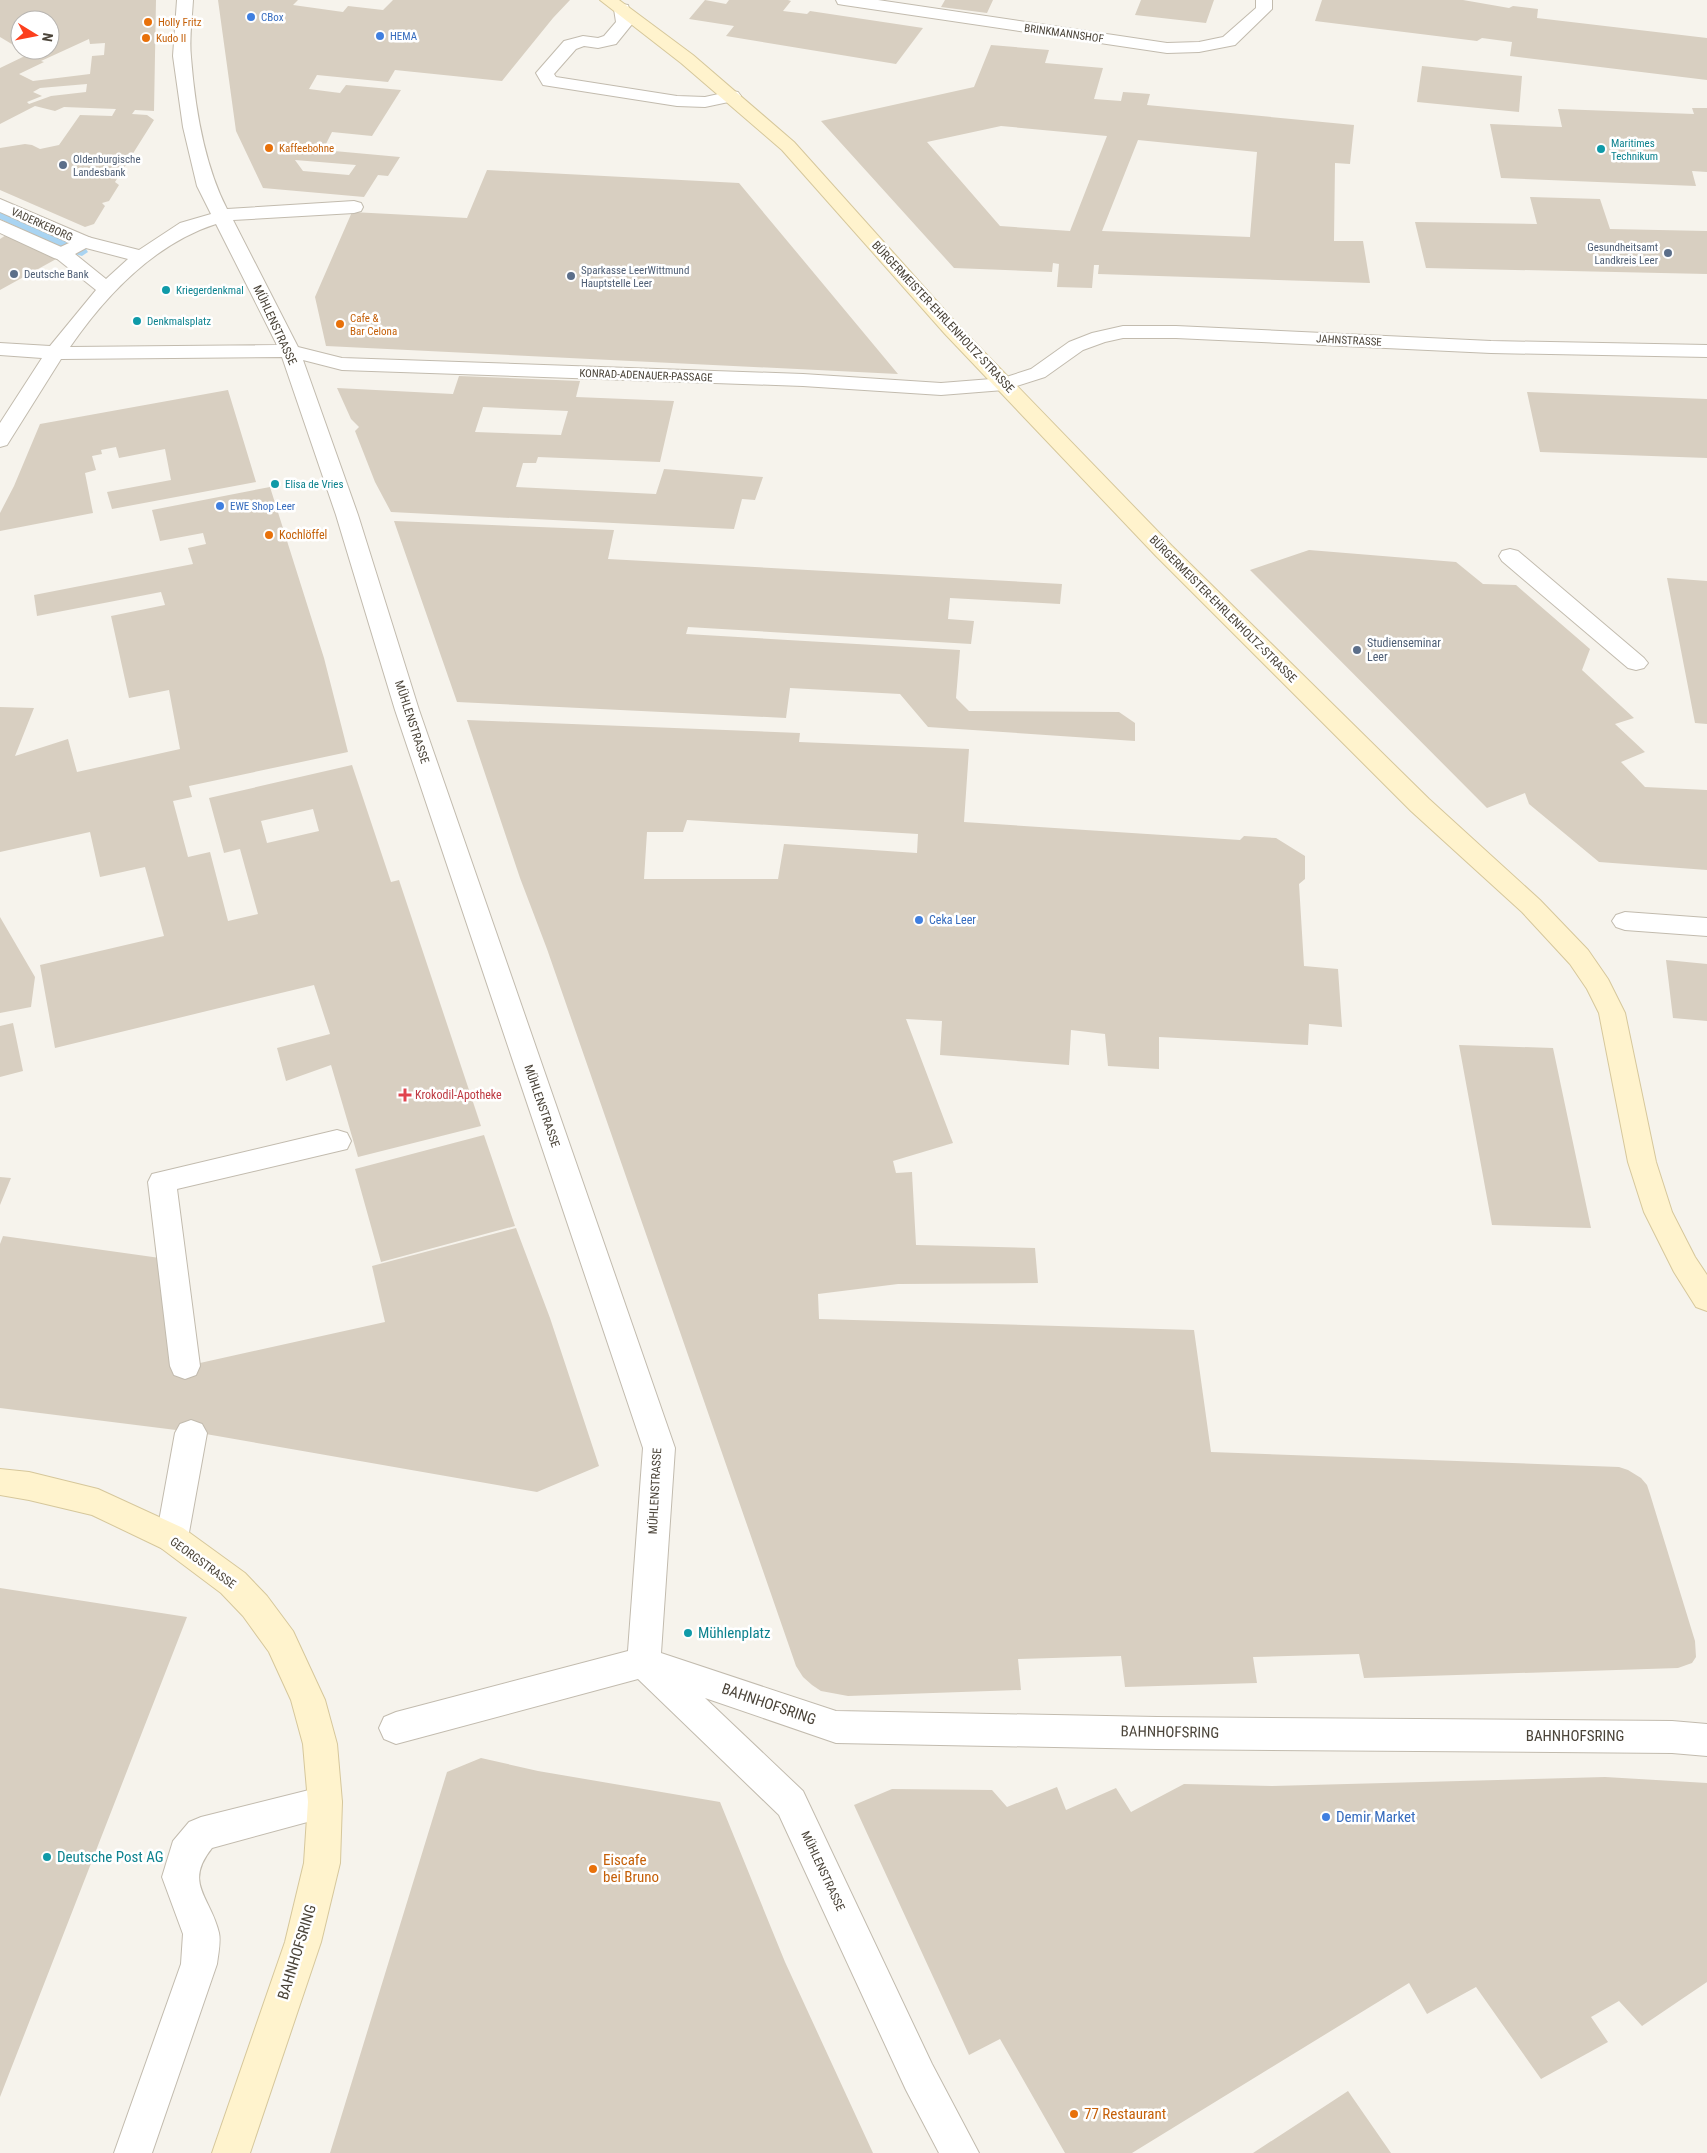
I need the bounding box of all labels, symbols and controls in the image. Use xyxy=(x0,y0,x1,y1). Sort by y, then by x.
north arrow xyxy=(10,10,60,60)
marker: CBox xyxy=(245,11,257,23)
place label: CBox xyxy=(261,11,284,24)
marker: Holly Fritz xyxy=(142,16,154,28)
place label: Holly Fritz xyxy=(158,16,202,29)
street label: BRINKMANNSHOF xyxy=(1023,21,1105,46)
marker: HEMA xyxy=(374,30,386,42)
place label: HEMA xyxy=(390,30,418,43)
text: N xyxy=(39,32,56,43)
marker: Kudo II xyxy=(140,32,152,44)
place label: Kudo II xyxy=(156,32,186,45)
place label: Maritimes Technikum xyxy=(1611,137,1658,163)
marker: Kaffeebohne xyxy=(263,142,275,154)
place label: Kaffeebohne xyxy=(279,142,334,155)
marker: Maritimes Technikum xyxy=(1595,143,1607,155)
place label: Oldenburgische Landesbank xyxy=(73,153,141,179)
marker: Oldenburgische Landesbank xyxy=(57,159,69,171)
street label: VADERKEBORG xyxy=(9,205,75,244)
street label: BÜRGERMEISTER-EHRLENHOLTZ-STRASSE xyxy=(869,238,1018,396)
place label: Gesundheitsamt Landkreis Leer xyxy=(1587,241,1659,267)
marker: Gesundheitsamt Landkreis Leer xyxy=(1662,247,1674,259)
place label: Sparkasse LeerWittmund Hauptstelle Leer xyxy=(581,264,689,290)
marker: Deutsche Bank xyxy=(8,268,20,280)
place label: Deutsche Bank xyxy=(24,268,89,281)
marker: Sparkasse LeerWittmund Hauptstelle Leer xyxy=(565,270,577,282)
street label: MÜHLENSTRASSE xyxy=(250,282,301,367)
marker: Kriegerdenkmal xyxy=(160,284,172,296)
place label: Kriegerdenkmal xyxy=(176,284,244,297)
place label: Cafe & Bar Celona xyxy=(350,312,397,338)
marker: Denkmalsplatz xyxy=(131,315,143,327)
place label: Denkmalsplatz xyxy=(147,315,211,328)
marker: Cafe & Bar Celona xyxy=(334,318,346,330)
street label: JAHNSTRASSE xyxy=(1316,332,1383,349)
street label: KONRAD-ADENAUER-PASSAGE xyxy=(579,367,713,384)
marker: Elisa de Vries xyxy=(269,478,281,490)
place label: Elisa de Vries xyxy=(285,478,344,491)
marker: EWE Shop Leer xyxy=(214,500,226,512)
place label: EWE Shop Leer xyxy=(230,500,296,513)
place label: Kochlöffel xyxy=(279,528,327,542)
marker: Kochlöffel xyxy=(263,529,275,541)
street label: BÜRGERMEISTER-EHRLENHOLTZ-STRASSE xyxy=(1147,532,1300,685)
place label: Studienseminar Leer xyxy=(1367,636,1441,664)
marker: Studienseminar Leer xyxy=(1351,644,1363,656)
street label: MÜHLENSTRASSE xyxy=(392,678,433,765)
place label: Ceka Leer xyxy=(929,913,976,927)
marker: Ceka Leer xyxy=(913,914,925,926)
street label: MÜHLENSTRASSE xyxy=(521,1062,564,1149)
place label: Krokodil-Apotheke xyxy=(415,1088,502,1102)
marker: Krokodil-Apotheke xyxy=(399,1089,411,1101)
street label: MÜHLENSTRASSE xyxy=(645,1447,664,1535)
street label: GEORGSTRASSE xyxy=(167,1534,239,1592)
place label: Mühlenplatz xyxy=(698,1624,771,1642)
marker: Mühlenplatz xyxy=(682,1627,694,1639)
street label: BAHNHOFSRING xyxy=(719,1679,819,1729)
street label: BAHNHOFSRING xyxy=(1121,1722,1219,1742)
street label: BAHNHOFSRING xyxy=(1526,1727,1624,1745)
place label: Demir Market xyxy=(1336,1808,1416,1826)
marker: Demir Market xyxy=(1320,1811,1332,1823)
street label: MÜHLENSTRASSE xyxy=(798,1828,849,1913)
place label: Deutsche Post AG xyxy=(57,1848,164,1866)
marker: Deutsche Post AG xyxy=(41,1851,53,1863)
place label: Eiscafe bei Bruno xyxy=(603,1851,659,1886)
marker: Eiscafe bei Bruno xyxy=(587,1863,599,1875)
street label: BAHNHOFSRING xyxy=(274,1902,320,2002)
place label: 77 Restaurant xyxy=(1084,2105,1166,2123)
marker: 77 Restaurant xyxy=(1068,2108,1080,2120)

